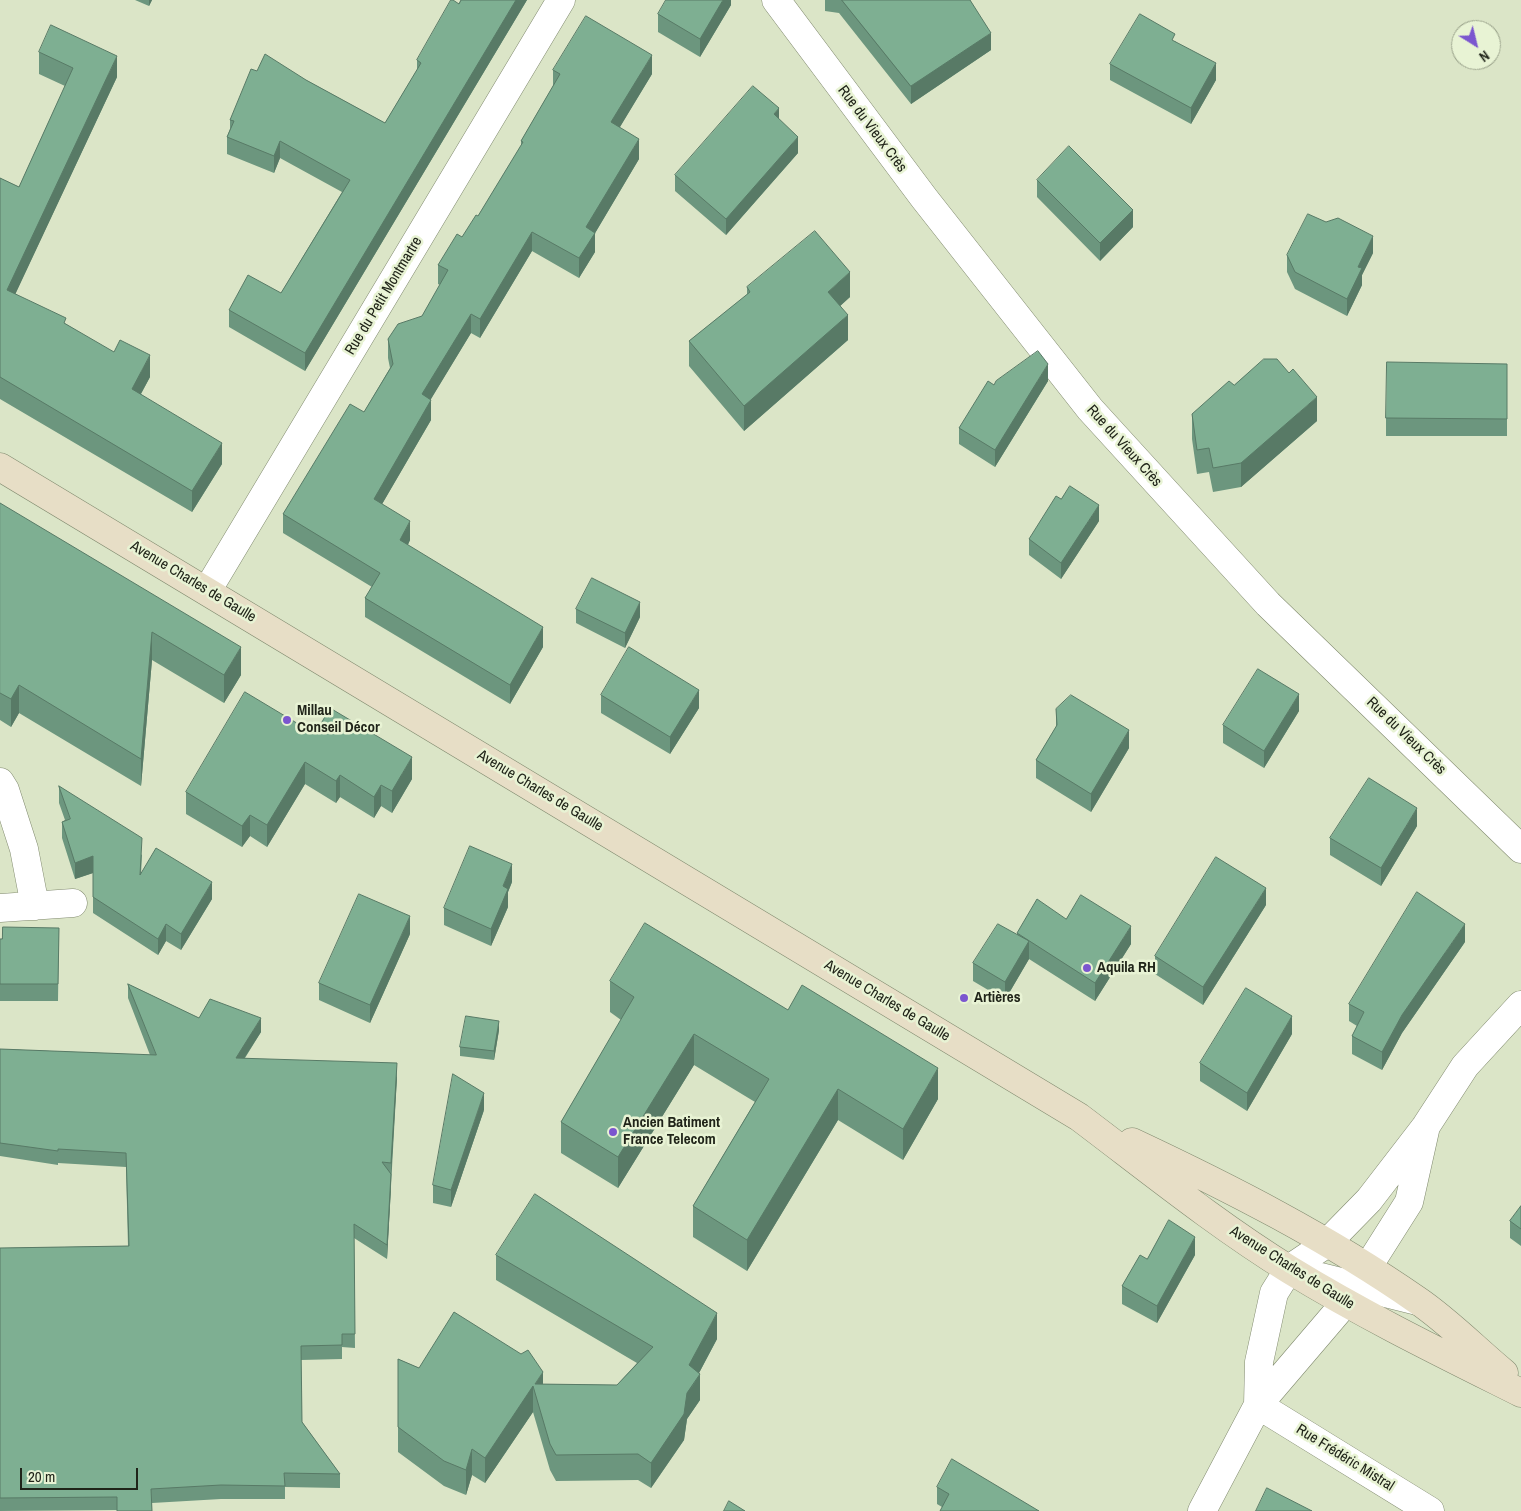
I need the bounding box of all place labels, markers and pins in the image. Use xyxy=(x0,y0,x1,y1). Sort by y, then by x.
place label: Millau Conseil Décor xyxy=(297,702,380,737)
marker: Millau Conseil Décor xyxy=(281,714,293,726)
place label: Aquila RH xyxy=(1097,959,1156,977)
marker: Aquila RH xyxy=(1081,962,1093,974)
place label: Artières xyxy=(974,989,1020,1007)
marker: Artières xyxy=(958,992,970,1004)
place label: Ancien Batiment France Telecom xyxy=(623,1114,720,1149)
marker: Ancien Batiment France Telecom xyxy=(607,1126,619,1138)

